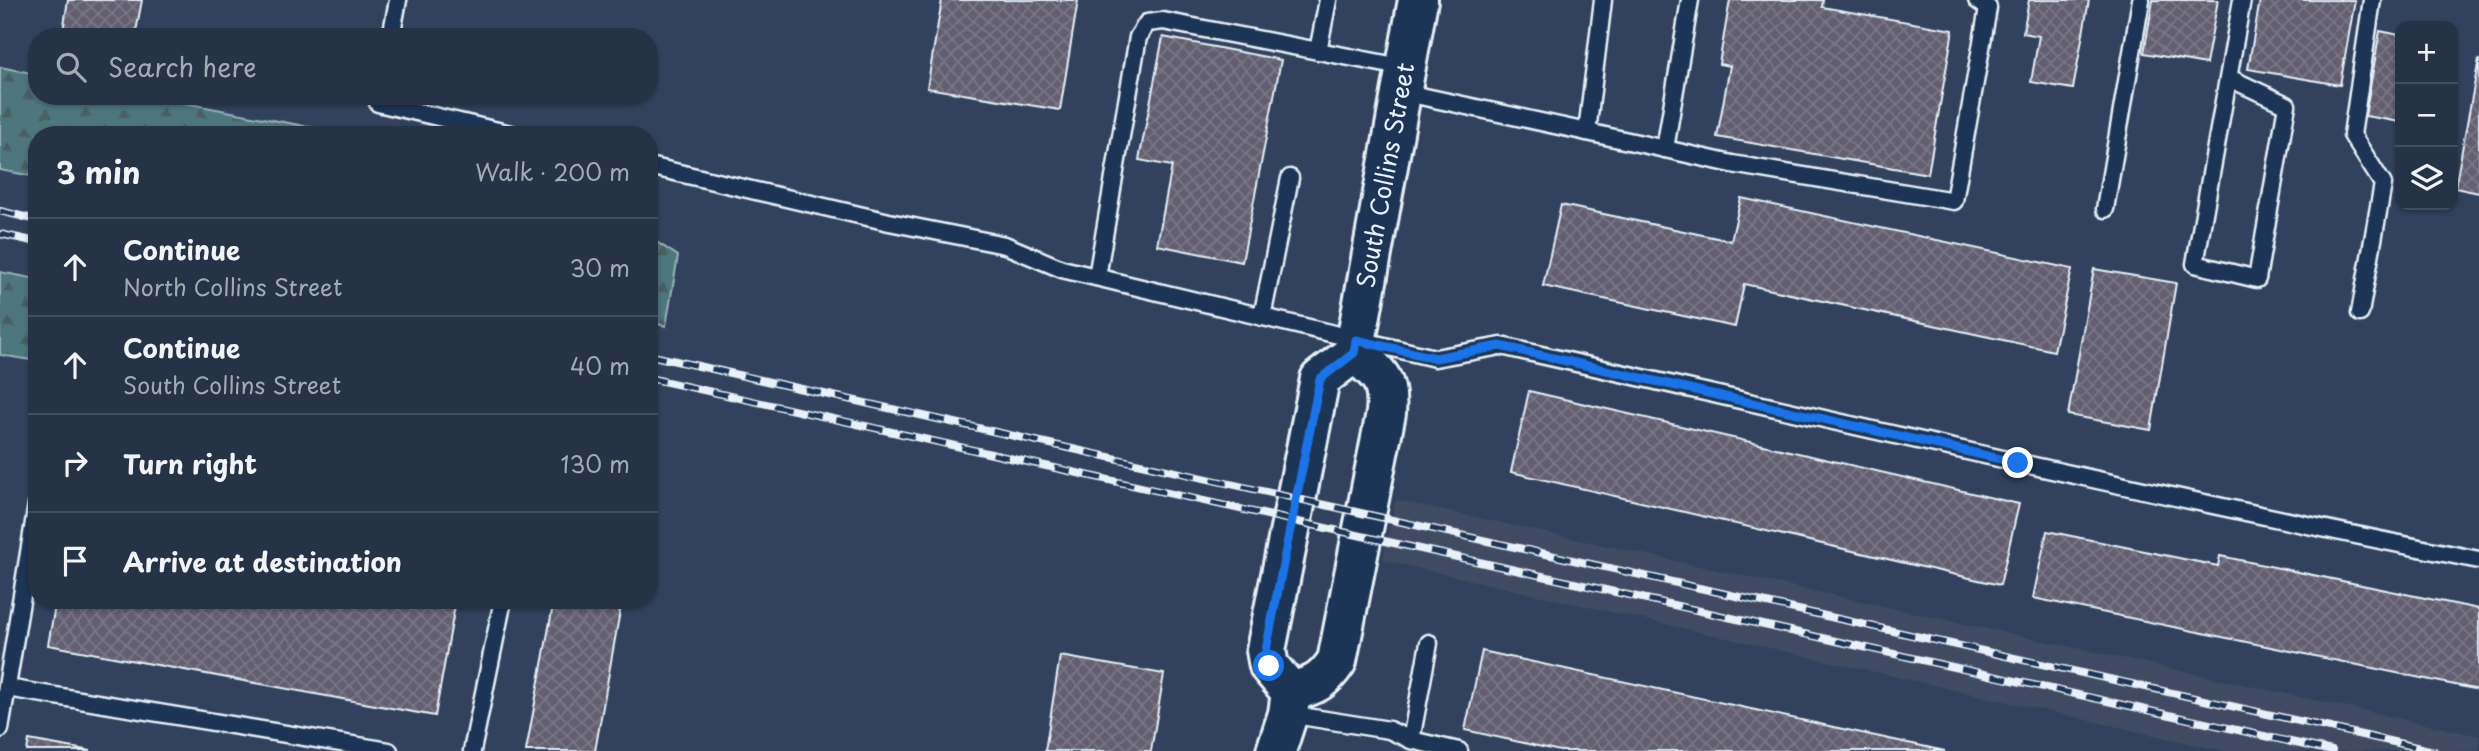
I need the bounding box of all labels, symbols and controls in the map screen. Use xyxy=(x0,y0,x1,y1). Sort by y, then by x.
map controls xyxy=(2395,21,2458,210)
button: + xyxy=(2395,21,2458,84)
search box xyxy=(28,28,658,105)
text: Search here xyxy=(108,47,257,86)
icon: search xyxy=(52,48,90,86)
street label: South Collins Street xyxy=(1346,60,1422,290)
button: − xyxy=(2395,84,2458,147)
button: layers xyxy=(2395,147,2458,210)
text: 3 min xyxy=(56,149,141,194)
text: Walk · 200 m xyxy=(475,154,630,189)
text: Continue xyxy=(123,230,240,269)
icon: ahead xyxy=(56,248,94,286)
text: 30 m xyxy=(569,250,630,285)
text: North Collins Street xyxy=(123,269,342,304)
text: Continue xyxy=(123,328,240,367)
icon: ahead xyxy=(56,346,94,384)
text: 40 m xyxy=(570,348,630,383)
text: South Collins Street xyxy=(123,367,341,402)
icon: right xyxy=(56,444,94,482)
text: Turn right xyxy=(123,444,257,483)
text: 130 m xyxy=(560,446,630,481)
route end xyxy=(2002,447,2033,478)
icon: arrive xyxy=(56,542,94,580)
text: Arrive at destination xyxy=(123,542,402,581)
route start xyxy=(1253,650,1284,681)

